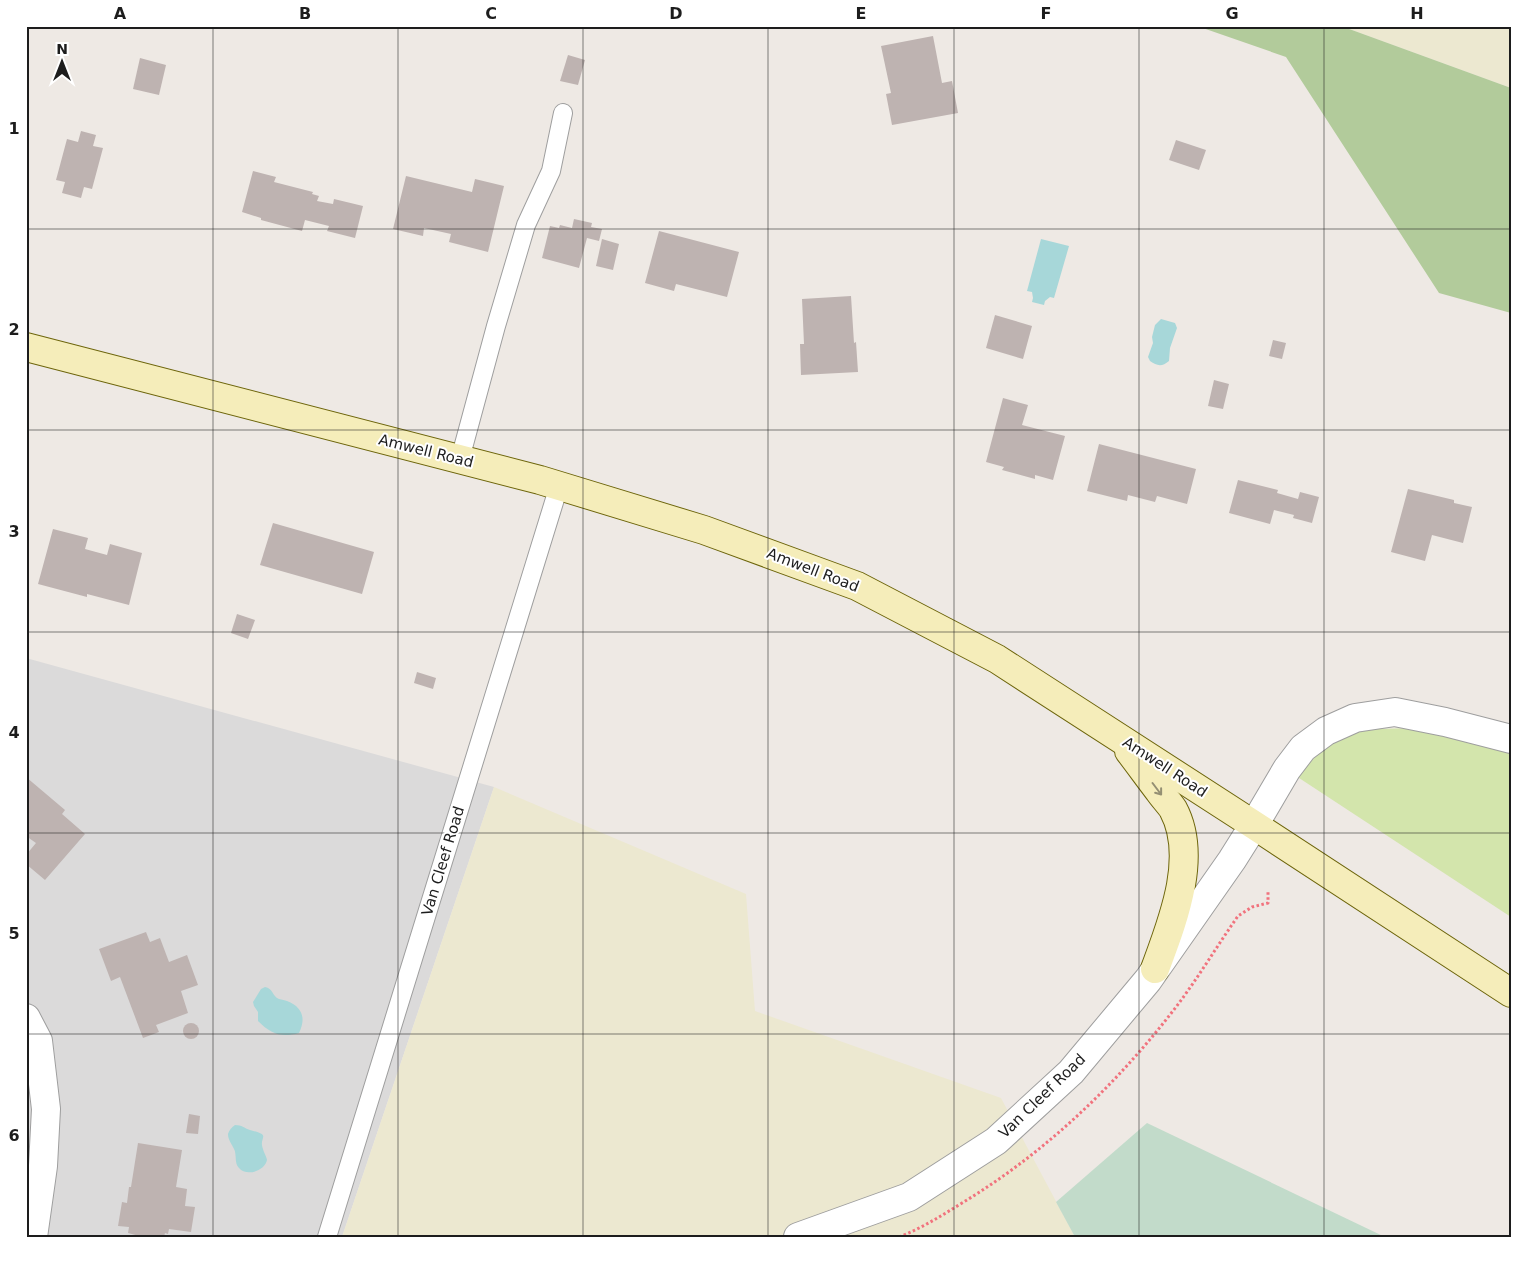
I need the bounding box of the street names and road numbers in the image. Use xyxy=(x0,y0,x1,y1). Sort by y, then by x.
street label: Amwell Road xyxy=(377,431,475,471)
street label: Amwell Road xyxy=(764,544,862,596)
street label: Amwell Road xyxy=(1119,733,1211,801)
street label: Van Cleef Road xyxy=(418,804,468,918)
street label: Van Cleef Road xyxy=(995,1050,1089,1142)

